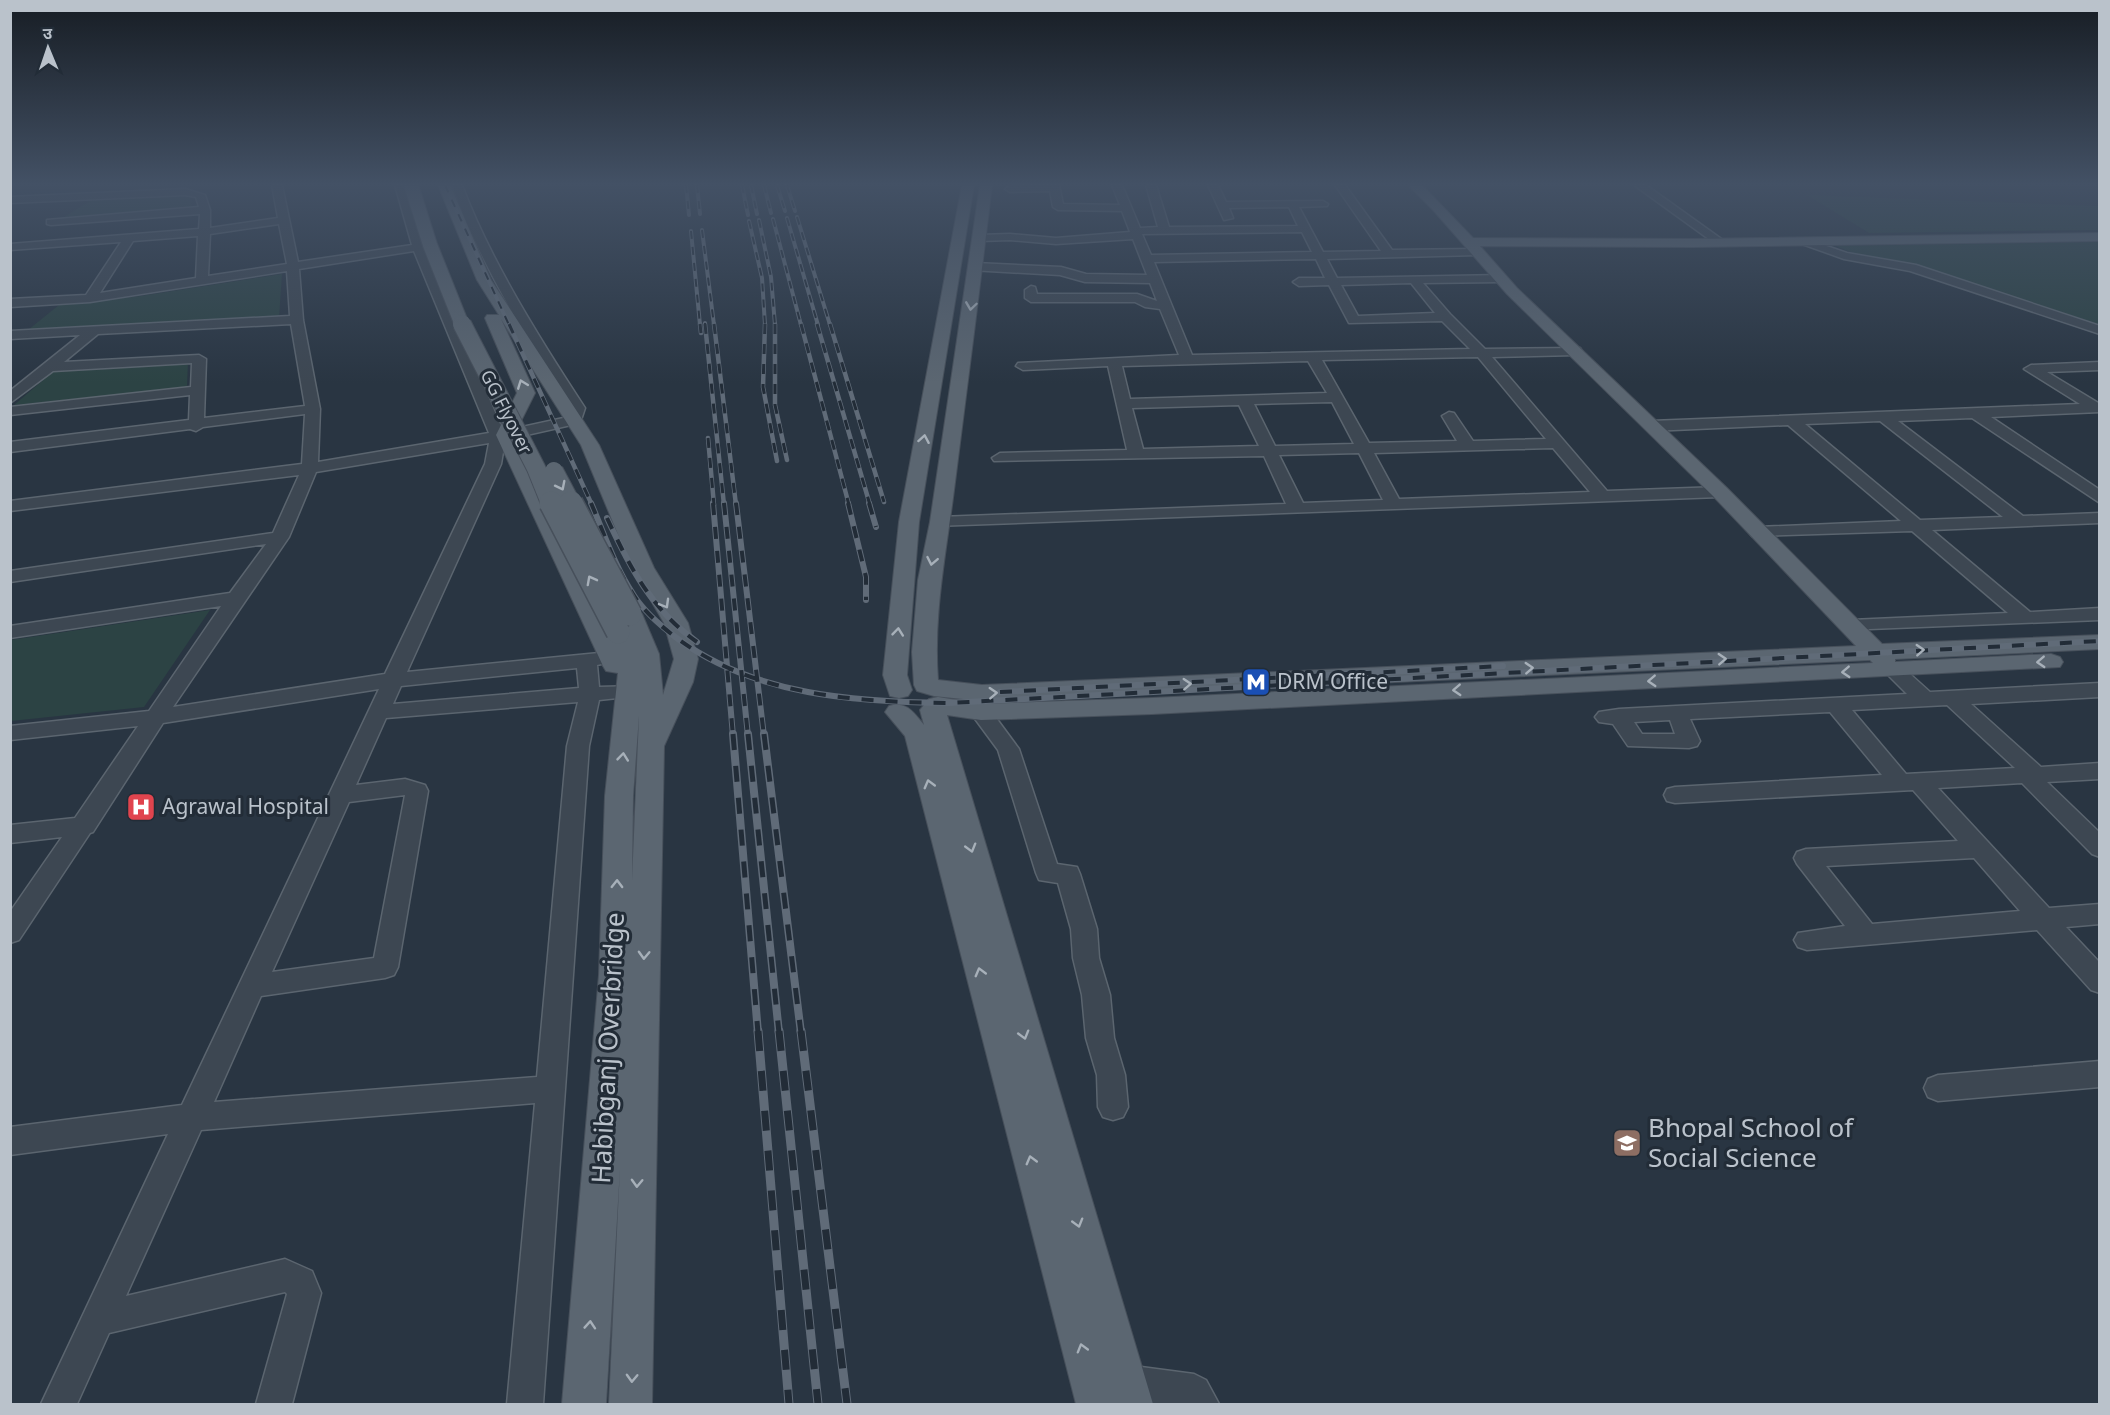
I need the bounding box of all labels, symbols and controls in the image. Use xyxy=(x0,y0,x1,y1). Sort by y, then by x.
north arrow xyxy=(18,18,78,78)
text: उ xyxy=(42,22,53,44)
one-way arrow xyxy=(965,301,977,310)
street label: GG Flyover xyxy=(475,365,539,458)
one-way arrow xyxy=(517,379,530,390)
one-way arrow xyxy=(917,434,930,444)
one-way arrow xyxy=(554,479,565,490)
one-way arrow xyxy=(926,555,939,565)
one-way arrow xyxy=(587,575,598,586)
one-way arrow xyxy=(657,598,669,608)
one-way arrow xyxy=(891,627,904,637)
one-way arrow xyxy=(1915,644,1924,657)
one-way arrow xyxy=(1717,653,1726,666)
one-way arrow xyxy=(2037,655,2046,668)
one-way arrow xyxy=(1524,662,1533,675)
metro station icon: DRM Office xyxy=(1240,666,1272,698)
one-way arrow xyxy=(1842,666,1851,679)
place label: DRM Office xyxy=(1277,667,1388,695)
one-way arrow xyxy=(1647,675,1656,688)
one-way arrow xyxy=(1183,677,1192,690)
one-way arrow xyxy=(1452,684,1461,697)
one-way arrow xyxy=(988,686,997,699)
one-way arrow xyxy=(616,752,629,761)
one-way arrow xyxy=(924,779,936,789)
hospital icon: Agrawal Hospital xyxy=(125,791,157,823)
place label: Agrawal Hospital xyxy=(162,792,329,820)
one-way arrow xyxy=(963,843,976,853)
one-way arrow xyxy=(611,879,623,888)
street label: Habibganj Overbridge xyxy=(582,911,632,1185)
one-way arrow xyxy=(638,950,651,959)
one-way arrow xyxy=(975,967,987,978)
one-way arrow xyxy=(1017,1029,1029,1040)
place label: Bhopal School of Social Science xyxy=(1648,1109,1855,1175)
school or university icon: Bhopal School of Social Science xyxy=(1611,1127,1643,1159)
one-way arrow xyxy=(1025,1155,1038,1165)
one-way arrow xyxy=(631,1179,644,1188)
one-way arrow xyxy=(1071,1217,1083,1228)
one-way arrow xyxy=(583,1321,596,1330)
one-way arrow xyxy=(1077,1343,1089,1354)
one-way arrow xyxy=(625,1374,638,1383)

